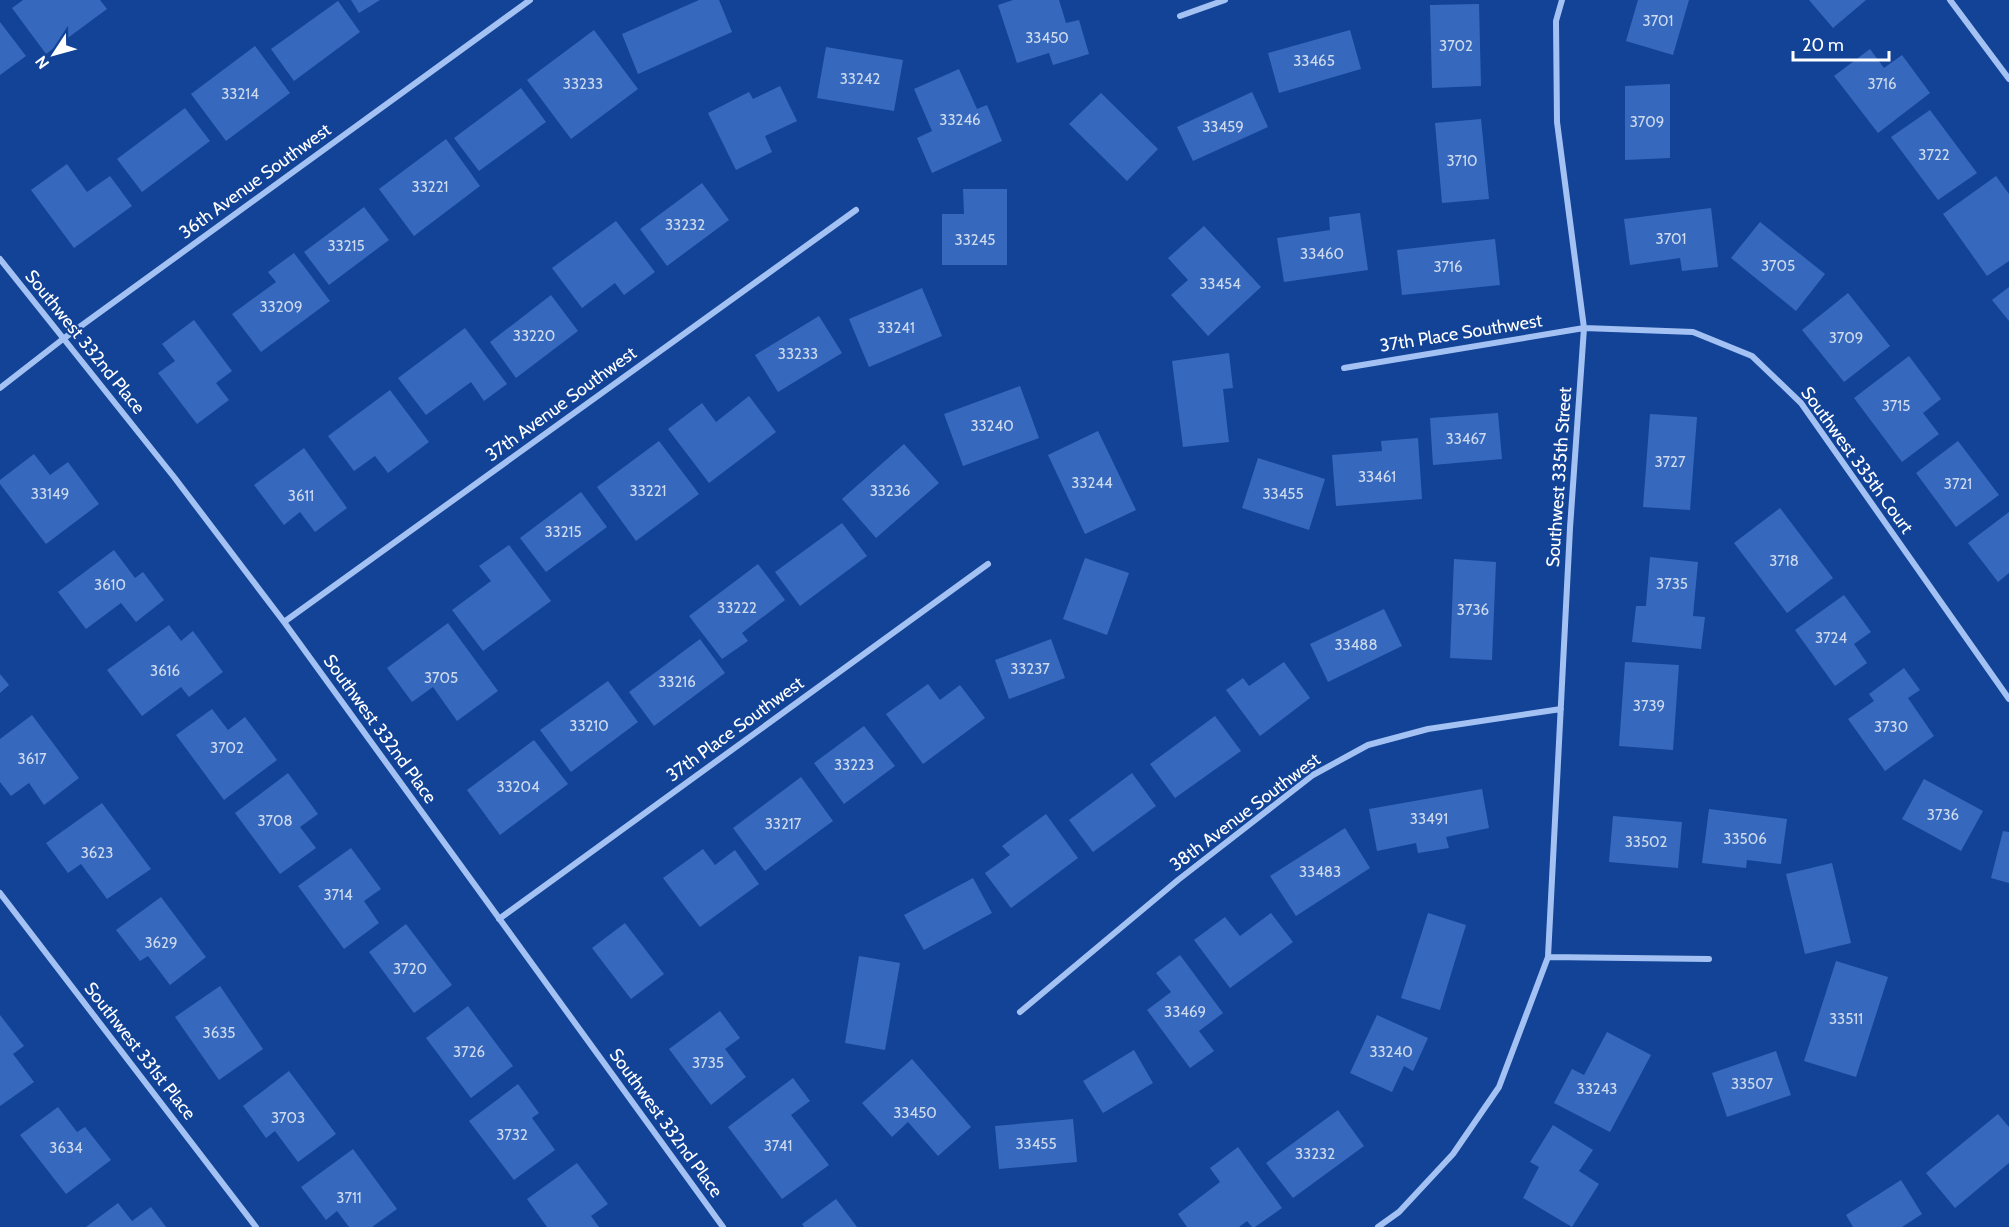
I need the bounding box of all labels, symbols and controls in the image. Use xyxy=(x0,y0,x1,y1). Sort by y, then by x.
house number: 3701 xyxy=(1643,12,1673,30)
north arrow xyxy=(24,24,84,84)
scale bar xyxy=(1793,24,1889,62)
house number: 33450 xyxy=(1025,29,1069,47)
text: 20 m xyxy=(1802,34,1844,56)
house number: 3702 xyxy=(1439,37,1473,55)
text: N xyxy=(31,52,53,73)
house number: 33465 xyxy=(1293,52,1335,70)
house number: 33242 xyxy=(840,70,880,88)
house number: 33233 xyxy=(563,75,603,93)
house number: 3716 xyxy=(1867,75,1897,93)
house number: 33214 xyxy=(221,85,259,103)
house number: 33246 xyxy=(939,111,981,129)
house number: 3709 xyxy=(1630,113,1664,131)
house number: 33459 xyxy=(1202,118,1244,136)
street label: 36th Avenue Southwest xyxy=(175,119,335,243)
house number: 3722 xyxy=(1918,146,1950,164)
house number: 3710 xyxy=(1446,152,1478,170)
house number: 33221 xyxy=(412,178,448,196)
house number: 33232 xyxy=(665,216,705,234)
house number: 3701 xyxy=(1656,230,1686,248)
house number: 33245 xyxy=(955,231,995,249)
house number: 33215 xyxy=(327,237,365,255)
house number: 33460 xyxy=(1300,245,1344,263)
house number: 3705 xyxy=(1761,257,1795,275)
house number: 3716 xyxy=(1433,258,1463,276)
street label: Southwest 332nd Place xyxy=(20,266,150,418)
house number: 33454 xyxy=(1199,275,1241,293)
house number: 33209 xyxy=(259,298,303,316)
street label: 37th Place Southwest xyxy=(1378,309,1544,357)
house number: 33241 xyxy=(877,319,915,337)
house number: 33220 xyxy=(513,327,555,345)
house number: 3709 xyxy=(1829,329,1863,347)
street label: 37th Avenue Southwest xyxy=(481,342,641,466)
house number: 33233 xyxy=(778,345,818,363)
street label: Southwest 335th Court xyxy=(1796,382,1918,538)
street label: Southwest 335th Street xyxy=(1542,386,1576,568)
house number: 3715 xyxy=(1882,397,1910,415)
house number: 33240 xyxy=(970,417,1014,435)
house number: 33467 xyxy=(1446,430,1487,448)
house number: 3727 xyxy=(1654,453,1686,471)
house number: 33461 xyxy=(1358,468,1396,486)
house number: 33244 xyxy=(1071,474,1113,492)
house number: 3721 xyxy=(1944,475,1972,493)
house number: 33221 xyxy=(630,482,666,500)
house number: 33236 xyxy=(870,482,910,500)
house number: 33149 xyxy=(31,485,69,503)
house number: 33455 xyxy=(1262,485,1304,503)
house number: 3611 xyxy=(288,487,314,505)
house number: 33215 xyxy=(544,523,582,541)
house number: 3718 xyxy=(1769,552,1799,570)
house number: 3735 xyxy=(1656,575,1688,593)
house number: 3610 xyxy=(94,576,126,594)
house number: 33222 xyxy=(717,599,757,617)
house number: 3736 xyxy=(1457,601,1489,619)
house number: 3724 xyxy=(1815,629,1847,647)
house number: 33488 xyxy=(1334,636,1378,654)
street label: Southwest 332nd Place xyxy=(319,650,441,808)
house number: 33237 xyxy=(1010,660,1050,678)
house number: 3616 xyxy=(150,662,180,680)
house number: 3705 xyxy=(424,669,458,687)
street label: 37th Place Southwest xyxy=(662,672,808,786)
house number: 33216 xyxy=(658,673,696,691)
house number: 3739 xyxy=(1633,697,1665,715)
house number: 33210 xyxy=(569,717,609,735)
house number: 3730 xyxy=(1874,718,1908,736)
house number: 3702 xyxy=(210,739,244,757)
street label: 38th Avenue Southwest xyxy=(1165,748,1325,876)
house number: 3617 xyxy=(18,750,47,768)
house number: 33223 xyxy=(834,756,874,774)
house number: 33204 xyxy=(496,778,540,796)
house number: 3736 xyxy=(1927,806,1959,824)
house number: 33491 xyxy=(1410,810,1448,828)
house number: 3708 xyxy=(257,812,293,830)
house number: 33217 xyxy=(765,815,802,833)
house number: 33506 xyxy=(1723,830,1767,848)
house number: 33502 xyxy=(1625,833,1667,851)
house number: 3623 xyxy=(81,844,113,862)
house number: 33483 xyxy=(1299,863,1341,881)
house number: 3714 xyxy=(323,886,353,904)
house number: 3629 xyxy=(144,934,178,952)
house number: 3720 xyxy=(393,960,427,978)
street label: Southwest 331st Place xyxy=(79,978,201,1124)
house number: 33469 xyxy=(1164,1003,1206,1021)
house number: 33511 xyxy=(1829,1010,1863,1028)
house number: 3635 xyxy=(203,1024,235,1042)
house number: 3726 xyxy=(453,1043,485,1061)
house number: 33240 xyxy=(1369,1043,1413,1061)
street label: Southwest 332nd Place xyxy=(605,1044,727,1202)
house number: 3735 xyxy=(692,1054,724,1072)
house number: 33507 xyxy=(1731,1075,1774,1093)
house number: 33243 xyxy=(1577,1080,1617,1098)
house number: 33450 xyxy=(893,1104,937,1122)
house number: 3703 xyxy=(271,1109,305,1127)
house number: 3732 xyxy=(496,1126,528,1144)
house number: 33455 xyxy=(1015,1135,1057,1153)
house number: 3741 xyxy=(764,1137,792,1155)
house number: 3634 xyxy=(49,1139,83,1157)
house number: 33232 xyxy=(1295,1145,1335,1163)
house number: 3711 xyxy=(336,1189,362,1207)

